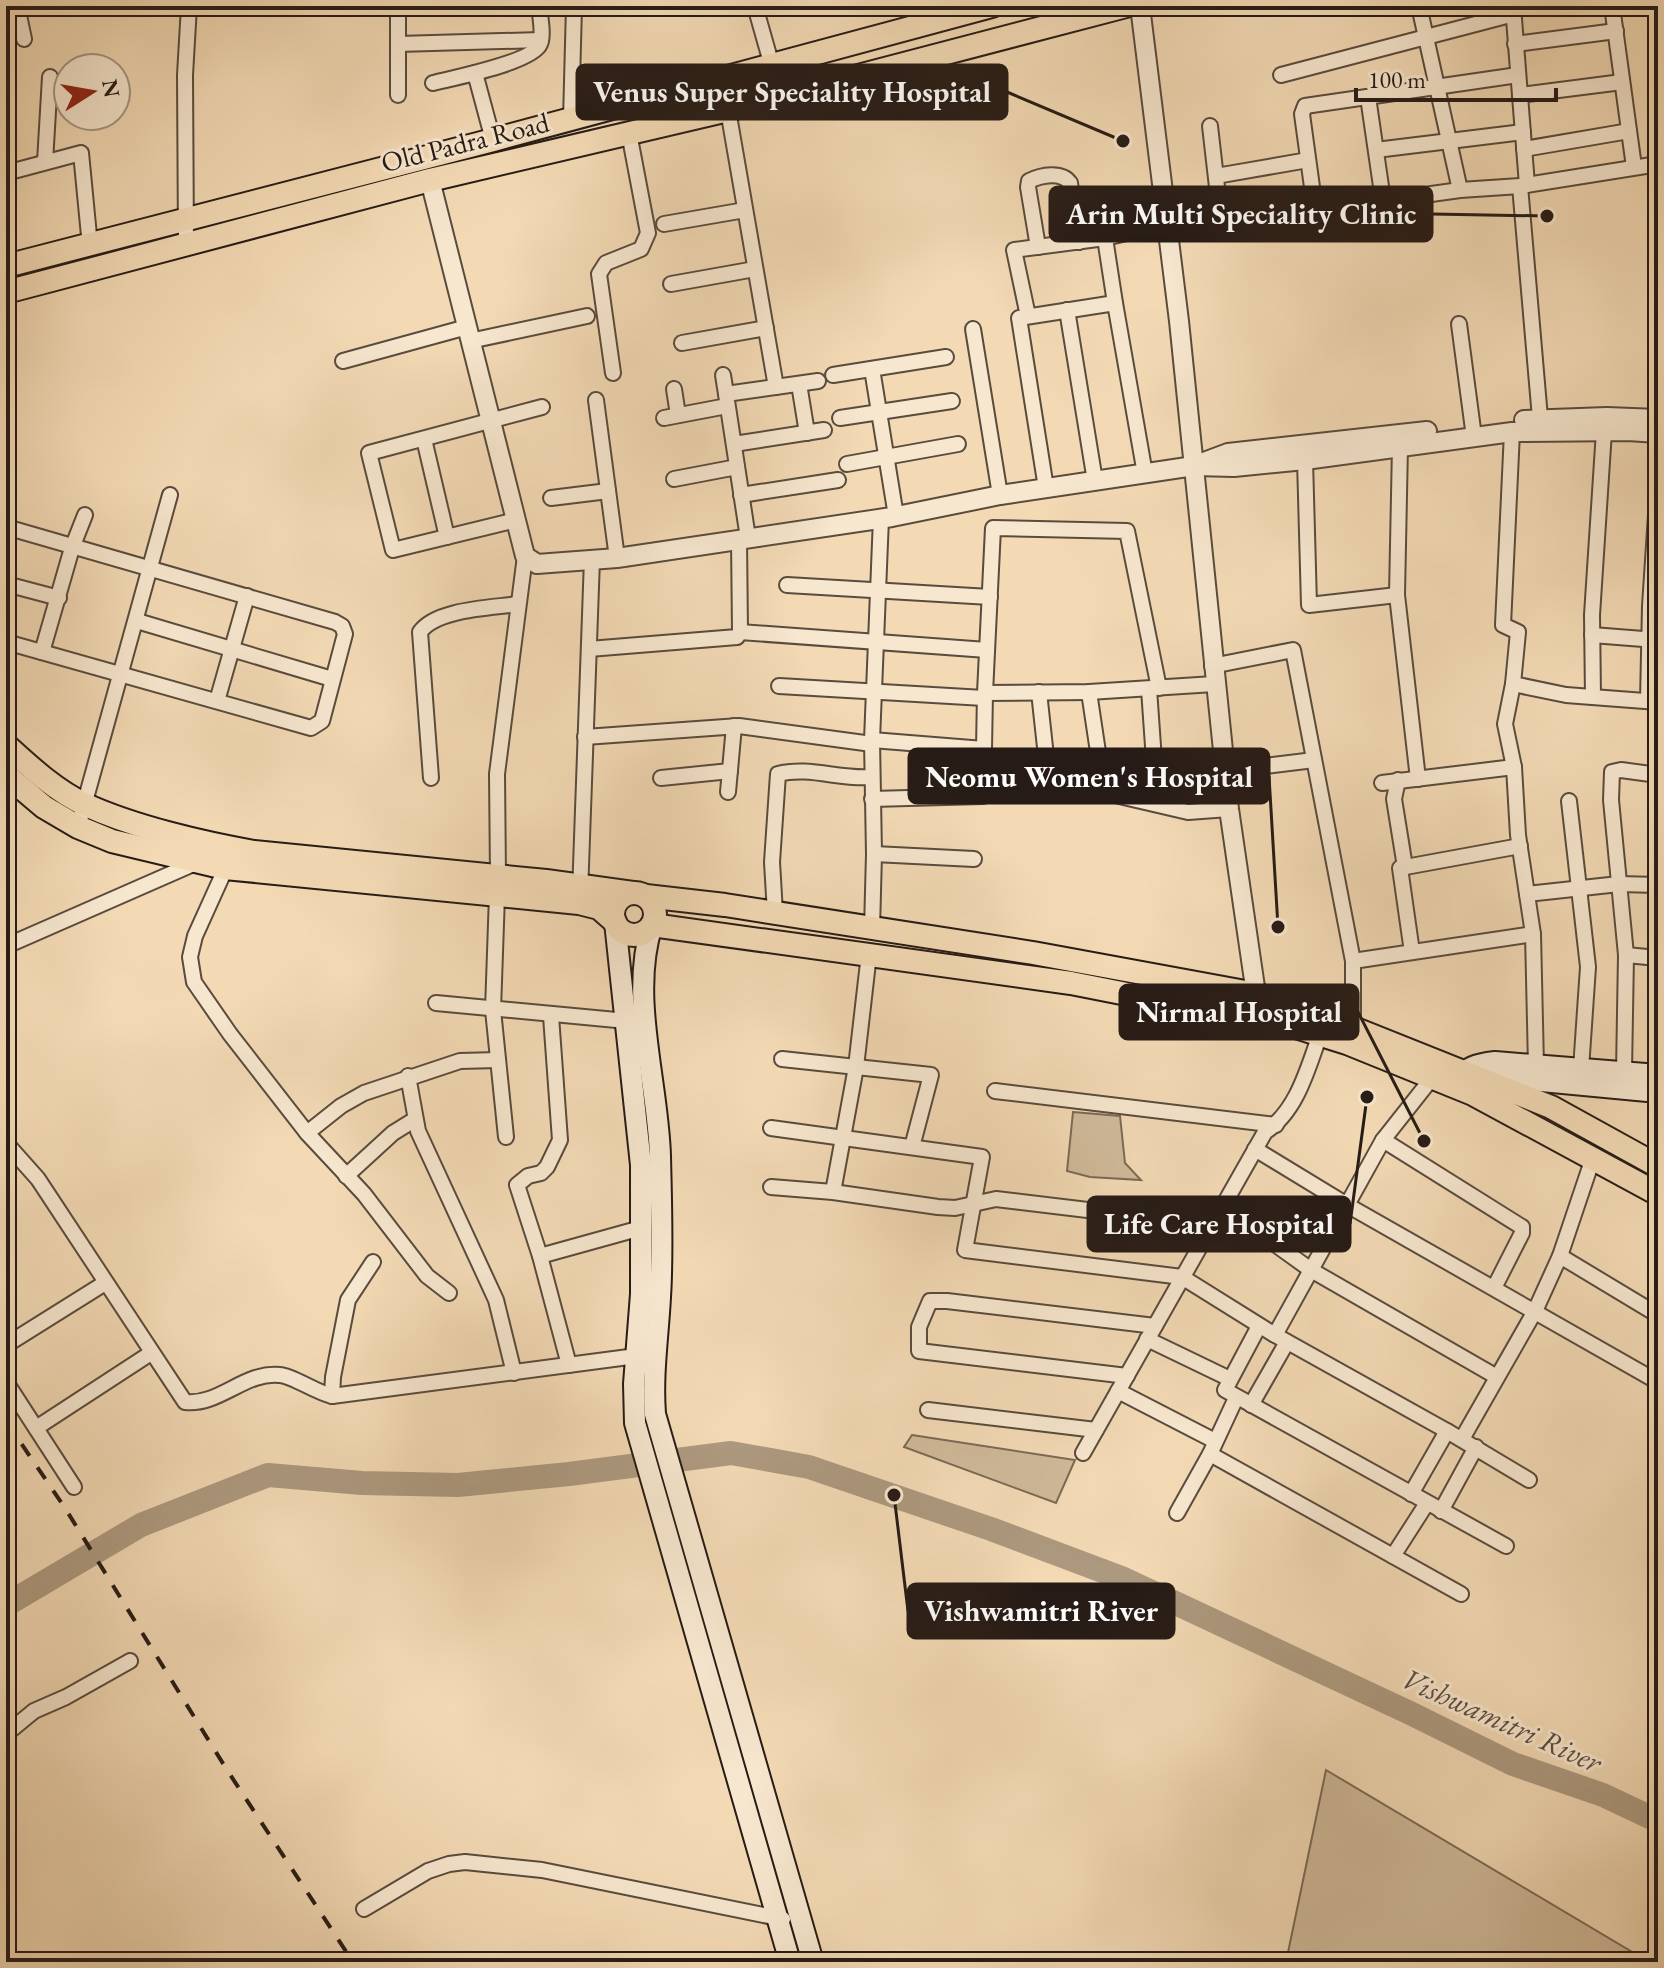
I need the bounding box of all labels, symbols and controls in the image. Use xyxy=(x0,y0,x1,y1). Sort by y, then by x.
north arrow xyxy=(52,52,132,132)
scale bar xyxy=(1356,52,1556,102)
text: 100 m xyxy=(1368,64,1426,95)
callout: Venus Super Speciality Hospital xyxy=(577,65,1007,119)
text: Venus Super Speciality Hospital xyxy=(593,72,991,111)
text: N xyxy=(95,77,127,100)
street label: Old Padra Road xyxy=(377,104,554,180)
callout: Arin Multi Speciality Clinic xyxy=(1050,187,1432,241)
text: Arin Multi Speciality Clinic xyxy=(1065,194,1416,233)
callout: Neomu Women's Hospital xyxy=(909,749,1269,803)
text: Neomu Women's Hospital xyxy=(925,757,1253,796)
callout: Nirmal Hospital xyxy=(1120,985,1358,1039)
text: Nirmal Hospital xyxy=(1136,992,1343,1031)
callout: Life Care Hospital xyxy=(1088,1197,1350,1251)
text: Life Care Hospital xyxy=(1104,1204,1334,1243)
callout: Vishwamitri River xyxy=(908,1584,1174,1638)
text: Vishwamitri River xyxy=(924,1591,1159,1630)
water label: Vishwamitri River xyxy=(1396,1659,1609,1782)

